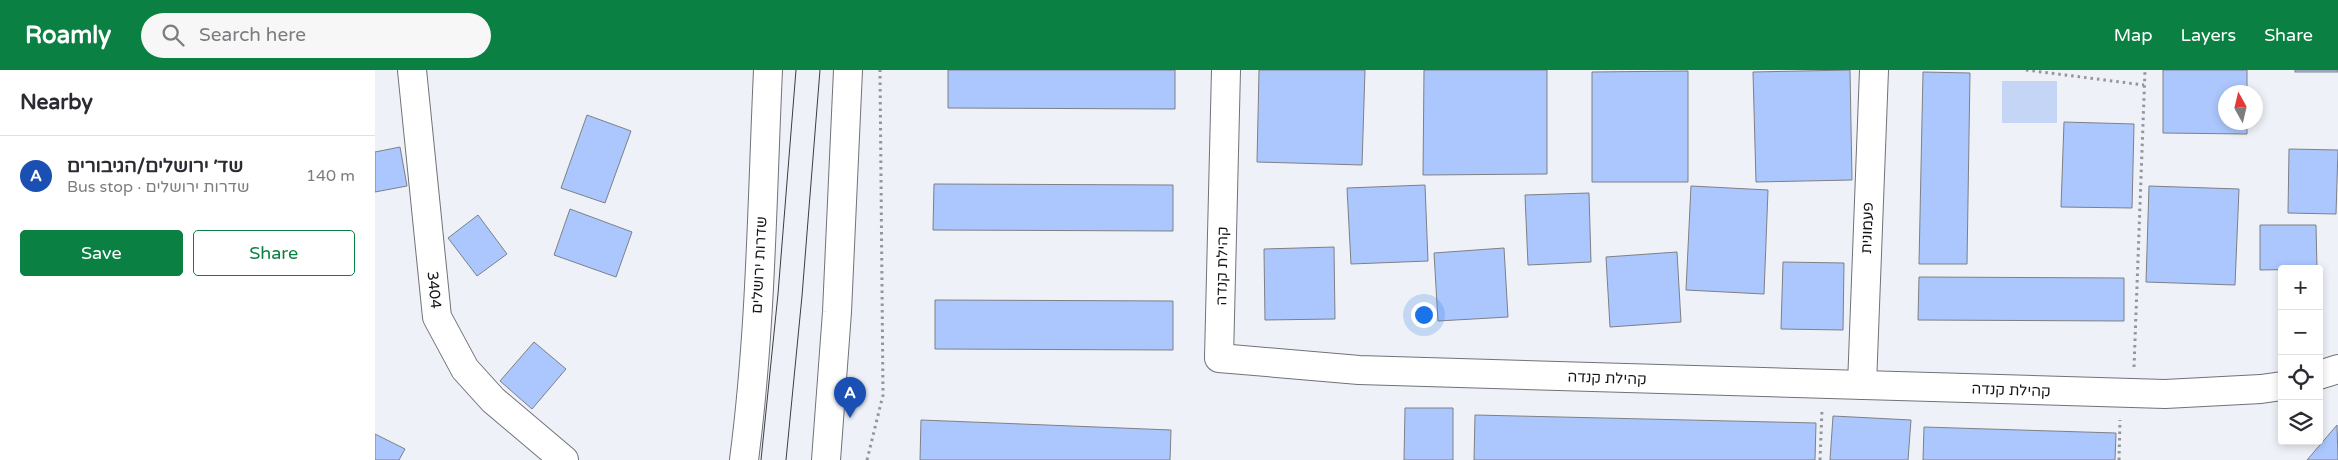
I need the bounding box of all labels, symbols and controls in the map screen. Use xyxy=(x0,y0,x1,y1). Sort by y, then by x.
search box xyxy=(141,13,491,58)
text: Roamly xyxy=(25,21,111,50)
icon: search xyxy=(159,21,187,49)
text: Search here xyxy=(199,24,306,46)
text: Map xyxy=(2114,24,2153,46)
text: Layers xyxy=(2181,24,2236,46)
text: Share xyxy=(2264,24,2313,46)
north arrow xyxy=(2218,85,2263,130)
text: Nearby xyxy=(20,90,93,115)
text: שד׳ ירושלים/הגיבורים xyxy=(67,155,243,177)
text: A xyxy=(30,166,42,186)
text: 140 m xyxy=(306,166,355,186)
text: Bus stop · שדרות ירושלים xyxy=(67,177,250,197)
street label: פעמונית xyxy=(1857,202,1877,254)
street label: שדרות ירושלים xyxy=(747,216,771,314)
street label: קהילת קנדה xyxy=(1212,226,1232,306)
button: Save xyxy=(20,230,183,276)
button: Share xyxy=(193,230,355,276)
map controls xyxy=(2278,265,2323,445)
button: + xyxy=(2278,265,2323,310)
street label: 3404 xyxy=(423,270,445,310)
your location xyxy=(1411,302,1437,328)
button: − xyxy=(2278,310,2323,355)
button: locate xyxy=(2278,355,2323,400)
street label: קהילת קנדה xyxy=(1567,368,1647,388)
pin: A xyxy=(834,377,866,418)
street label: קהילת קנדה xyxy=(1971,380,2051,400)
button: layers xyxy=(2278,400,2323,445)

